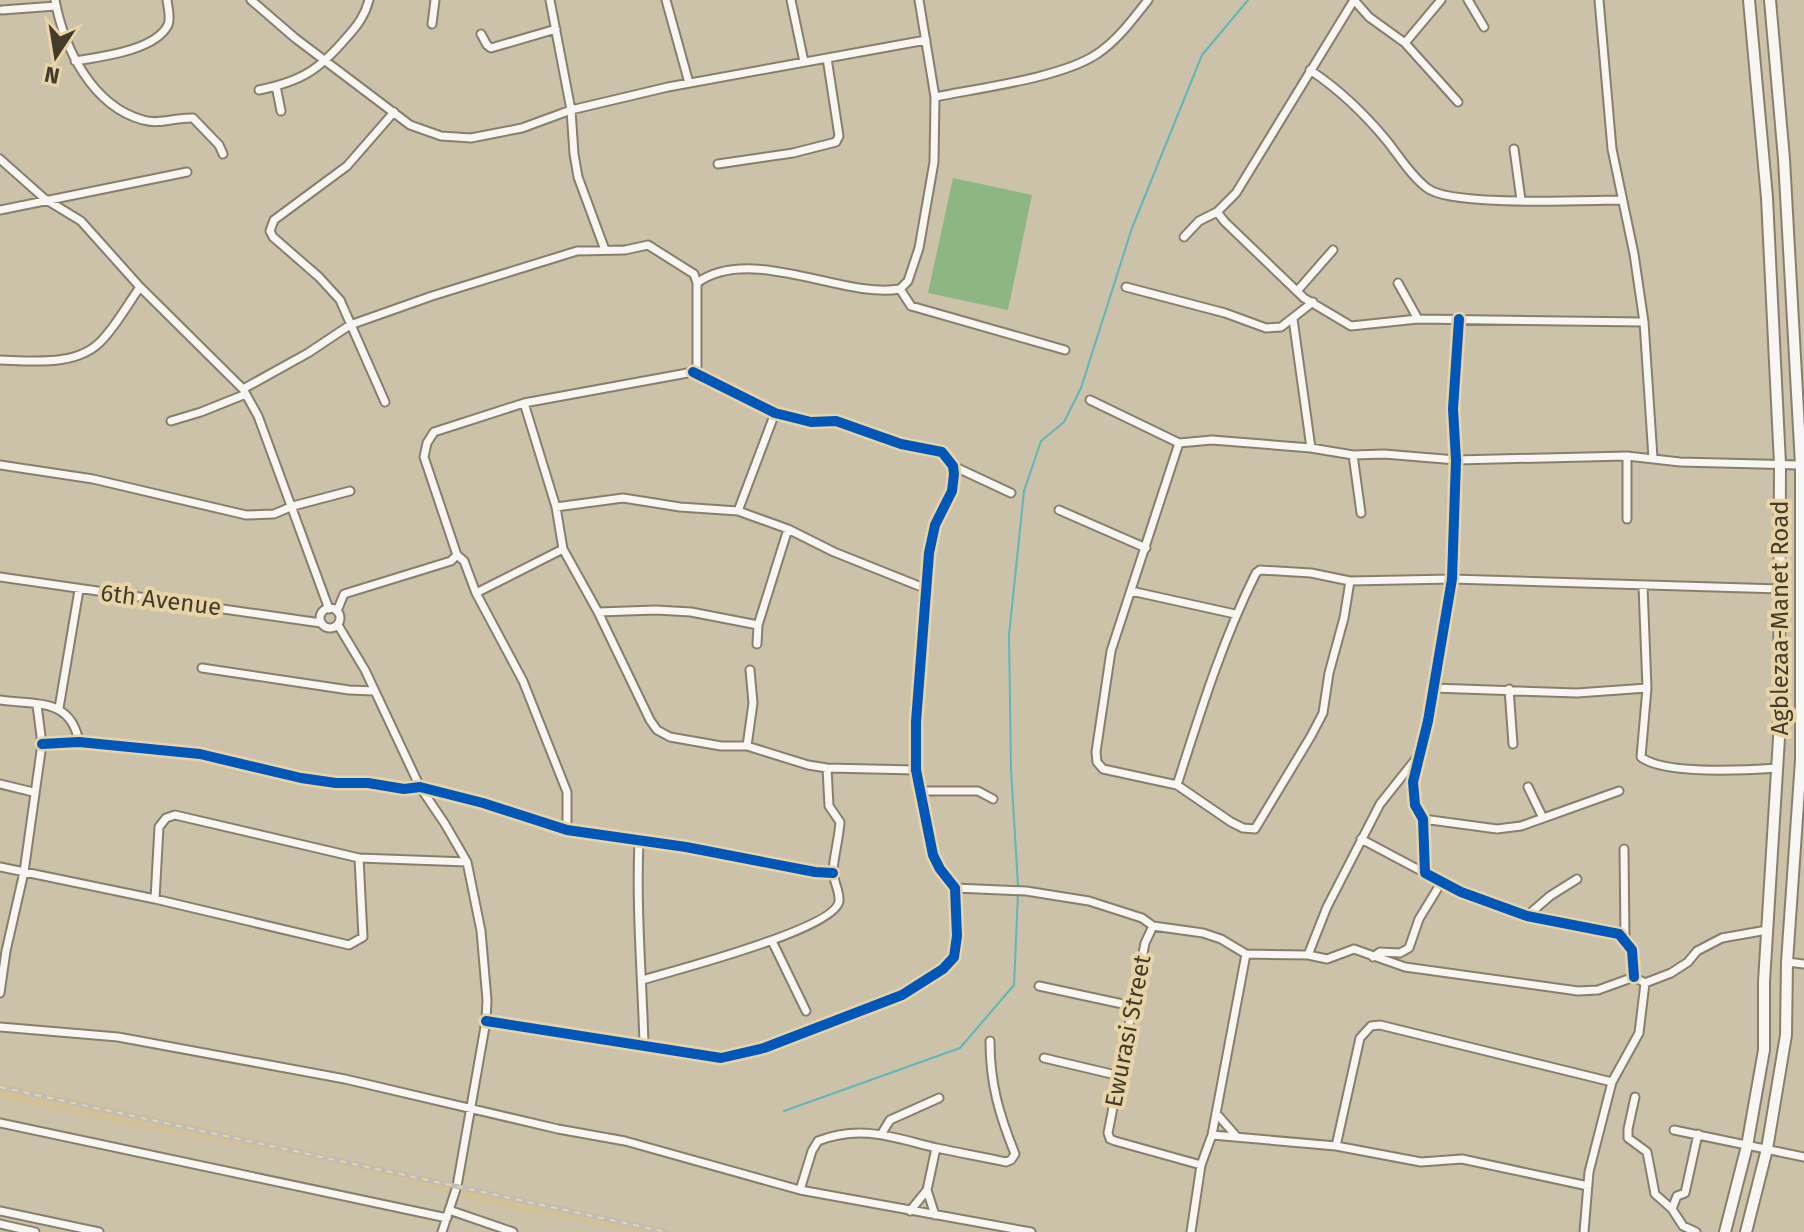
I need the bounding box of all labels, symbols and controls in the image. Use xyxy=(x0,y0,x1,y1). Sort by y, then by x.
north arrow xyxy=(16,16,96,96)
text: N xyxy=(42,60,62,90)
street label: Agblezaa-Manet Road xyxy=(1766,500,1794,736)
street label: 6th Avenue xyxy=(99,579,223,621)
street label: Ewurasi Street xyxy=(1100,952,1157,1109)

